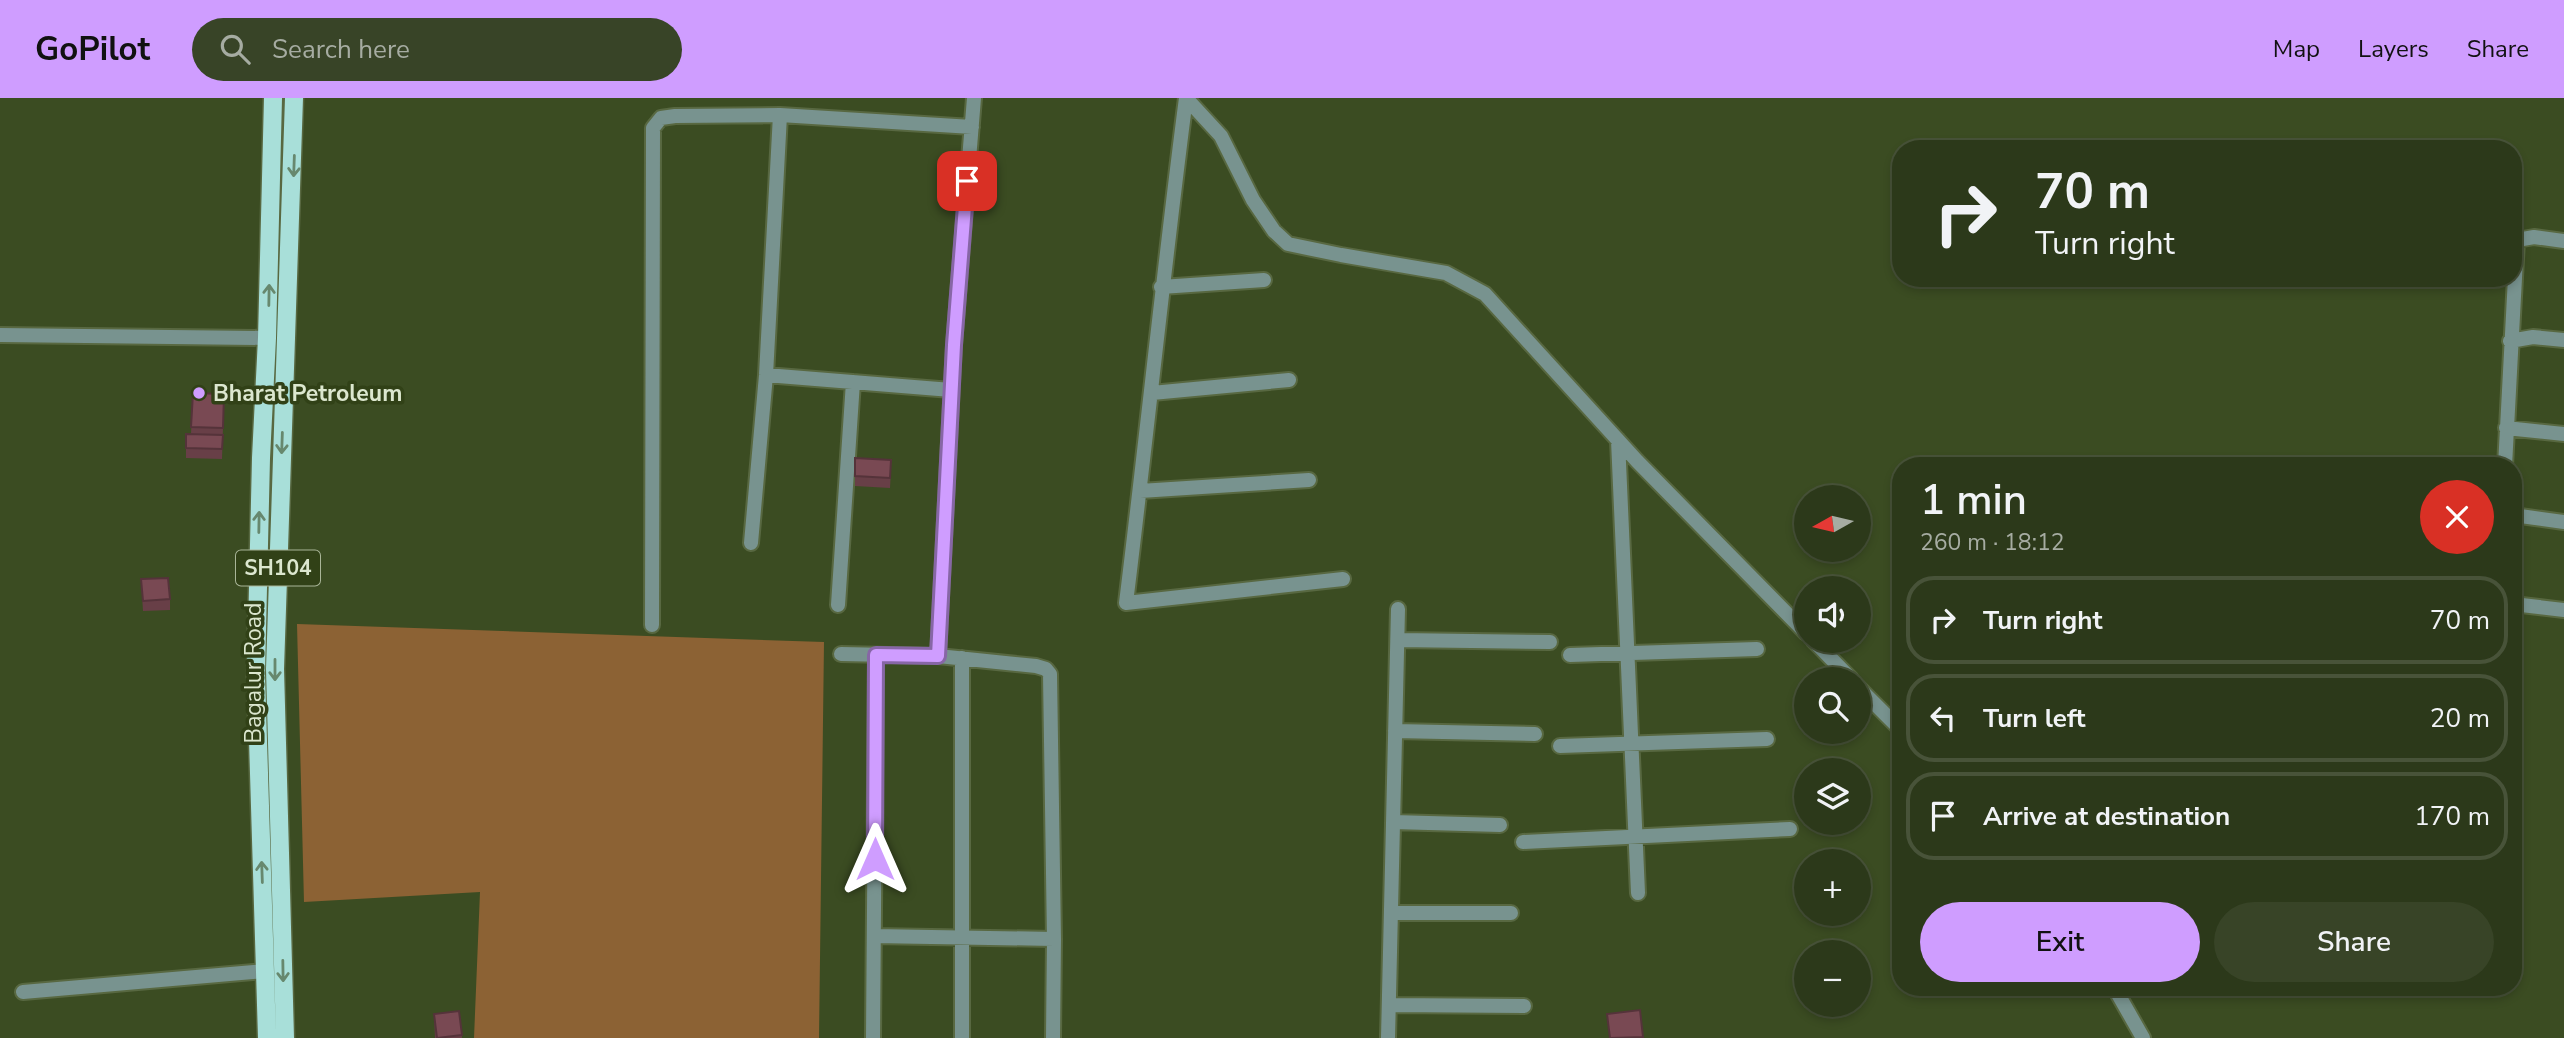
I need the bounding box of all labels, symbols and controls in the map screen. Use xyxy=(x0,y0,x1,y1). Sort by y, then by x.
search box xyxy=(192,18,682,81)
text: GoPilot xyxy=(35,27,150,72)
icon: search xyxy=(216,30,254,68)
text: Search here xyxy=(272,32,410,67)
text: Map xyxy=(2273,33,2320,65)
text: Layers xyxy=(2358,33,2429,65)
text: Share xyxy=(2467,33,2529,65)
pin xyxy=(937,151,997,211)
one-way arrow xyxy=(287,154,300,177)
text: 70 m xyxy=(2035,158,2150,225)
icon: arrive xyxy=(948,162,986,200)
icon: right xyxy=(1920,168,2011,259)
text: Turn right xyxy=(2035,222,2175,265)
one-way arrow xyxy=(262,283,275,306)
place label: Bharat Petroleum xyxy=(213,378,402,409)
marker: Bharat Petroleum xyxy=(191,385,207,401)
one-way arrow xyxy=(276,431,289,454)
text: 1 min xyxy=(1920,472,2027,529)
button: close xyxy=(2420,480,2494,554)
north arrow xyxy=(1794,485,1871,562)
map controls xyxy=(1794,485,1871,1017)
one-way arrow xyxy=(253,511,266,534)
text: 260 m · 18:12 xyxy=(1920,527,2065,558)
road number: SH104 xyxy=(236,550,320,586)
button: sound xyxy=(1794,576,1871,653)
icon: right xyxy=(1924,601,1962,639)
street label: Bagalur Road xyxy=(238,603,269,743)
text: Turn right xyxy=(1983,603,2102,638)
text: 70 m xyxy=(2430,603,2490,638)
one-way arrow xyxy=(268,658,282,681)
button: search xyxy=(1794,667,1871,744)
icon: left xyxy=(1924,699,1962,737)
text: Turn left xyxy=(1983,701,2086,736)
text: 20 m xyxy=(2430,701,2490,736)
button: layers xyxy=(1794,758,1871,835)
icon: arrive xyxy=(1924,797,1962,835)
text: Arrive at destination xyxy=(1983,799,2230,834)
text: 170 m xyxy=(2414,799,2490,834)
position arrow xyxy=(838,822,912,896)
button: + xyxy=(1794,849,1871,926)
one-way arrow xyxy=(255,861,268,884)
button: Exit xyxy=(1920,902,2200,982)
button: Share xyxy=(2214,902,2494,982)
button: − xyxy=(1794,940,1871,1017)
one-way arrow xyxy=(277,959,290,982)

